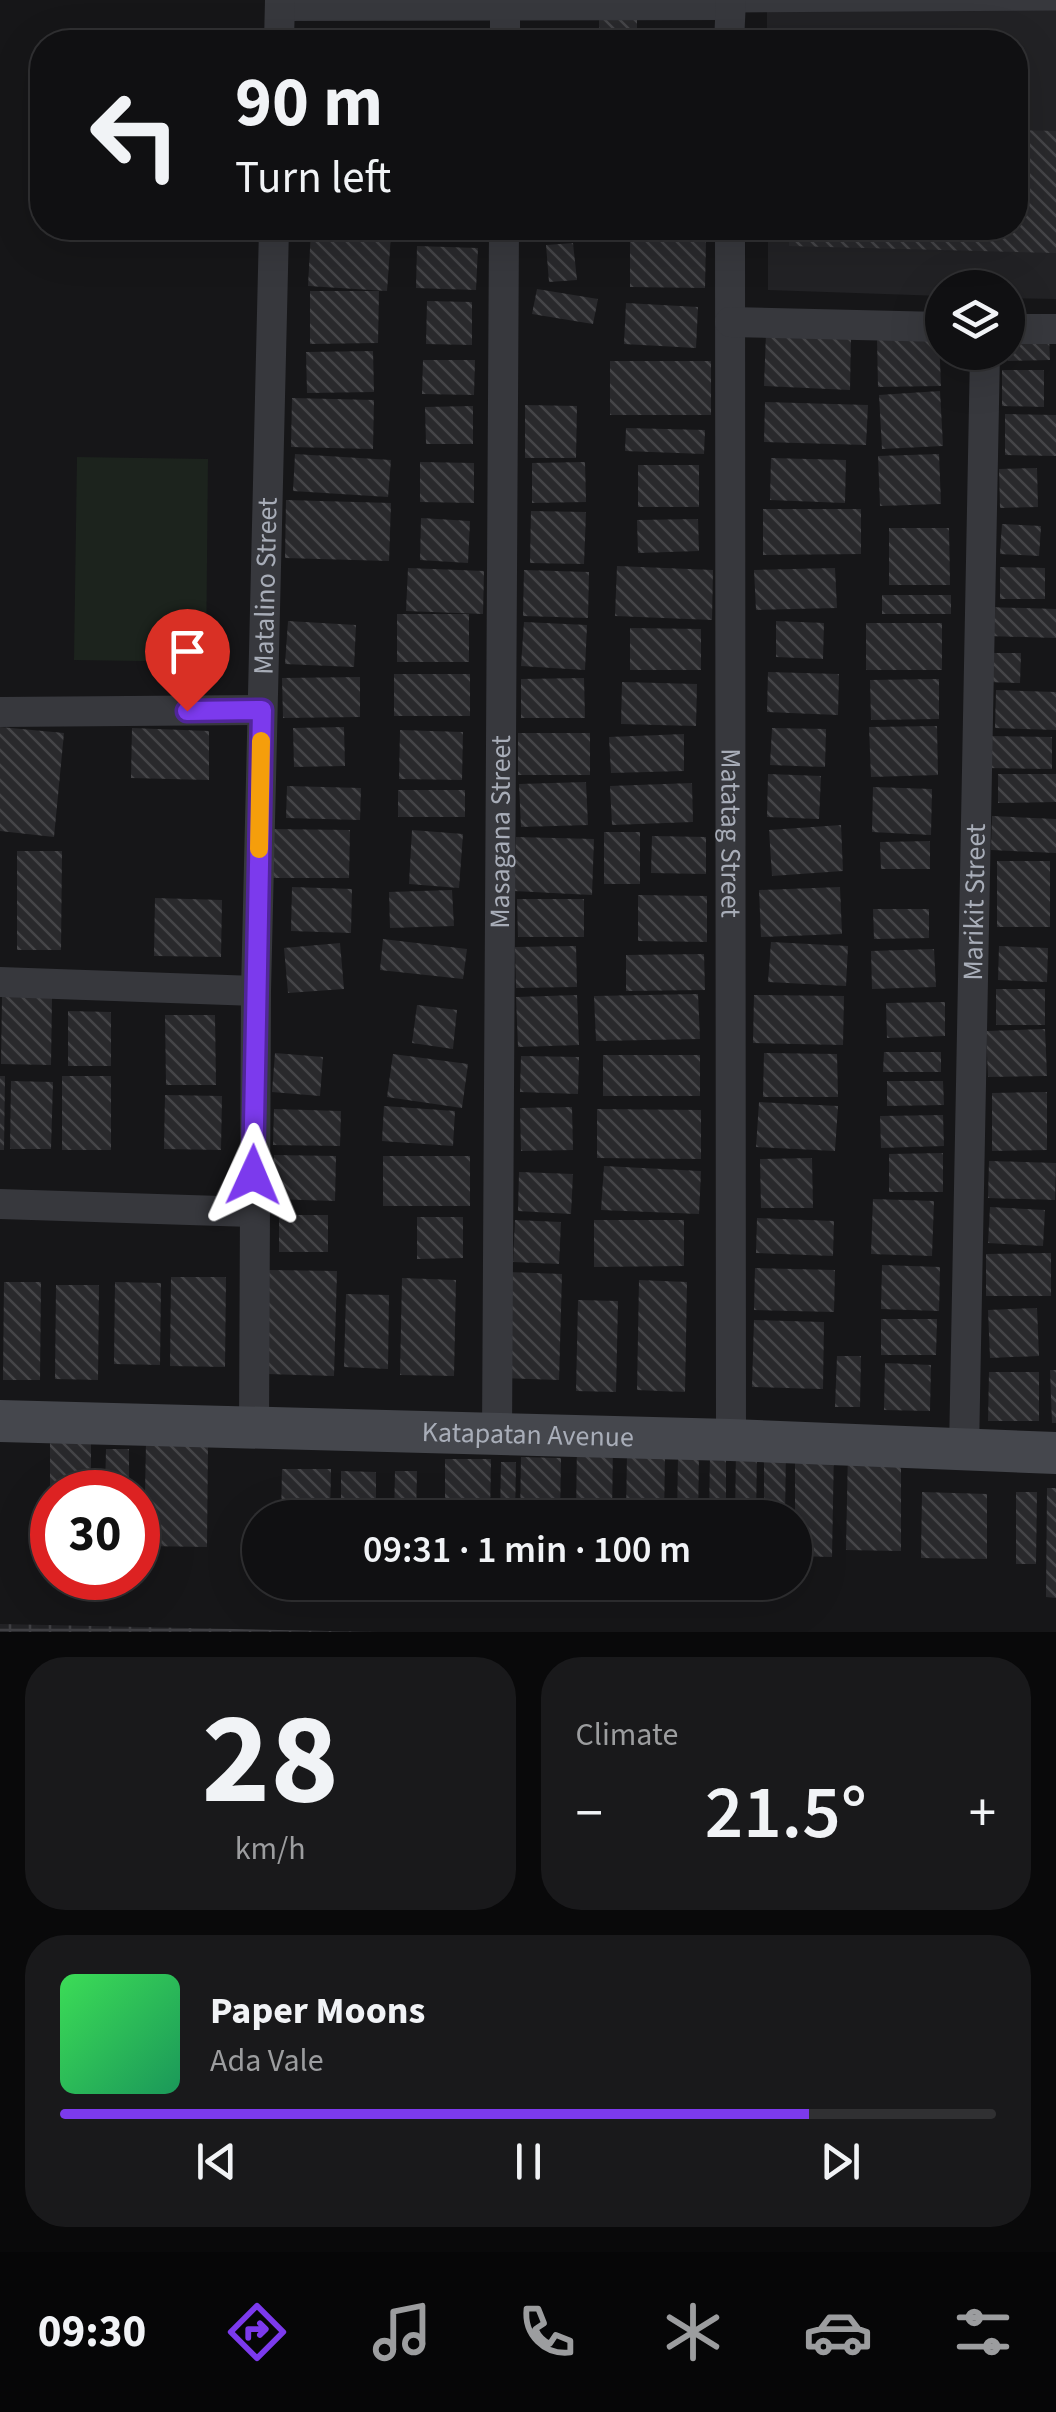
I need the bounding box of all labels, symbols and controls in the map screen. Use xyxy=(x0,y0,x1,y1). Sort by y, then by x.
text: 90 m xyxy=(235,53,383,153)
icon: left xyxy=(70,70,200,200)
text: Turn left xyxy=(235,146,391,210)
map controls xyxy=(925,270,1025,370)
button: layers xyxy=(925,270,1025,370)
street label: Matalino Street xyxy=(243,496,288,675)
pin xyxy=(145,609,230,712)
icon: arrive xyxy=(160,624,215,679)
street label: Masagana Street xyxy=(480,735,521,929)
street label: Matatag Street xyxy=(710,748,751,918)
street label: Marikit Street xyxy=(953,823,996,981)
position arrow xyxy=(201,1123,305,1227)
street label: Katapatan Avenue xyxy=(421,1412,634,1457)
speed limit sign: 30 xyxy=(30,1470,160,1600)
text: 09:31 · 1 min · 100 m xyxy=(363,1523,691,1577)
text: 28 xyxy=(202,1668,339,1853)
text: Climate xyxy=(576,1712,678,1758)
text: 21.5° xyxy=(705,1760,867,1867)
text: − xyxy=(576,1775,603,1853)
text: + xyxy=(969,1775,996,1853)
text: km/h xyxy=(235,1826,306,1872)
text: Paper Moons xyxy=(210,1984,425,2038)
text: Ada Vale xyxy=(210,2038,324,2084)
icon: previous xyxy=(189,2134,244,2189)
icon: pause xyxy=(501,2134,556,2189)
icon: next xyxy=(813,2134,868,2189)
icon: directions xyxy=(222,2297,292,2367)
icon: music xyxy=(367,2297,437,2367)
icon: phone xyxy=(512,2297,582,2367)
icon: climate xyxy=(658,2297,728,2367)
icon: car xyxy=(803,2297,873,2367)
icon: filters xyxy=(948,2297,1018,2367)
text: 09:30 xyxy=(38,2300,146,2364)

